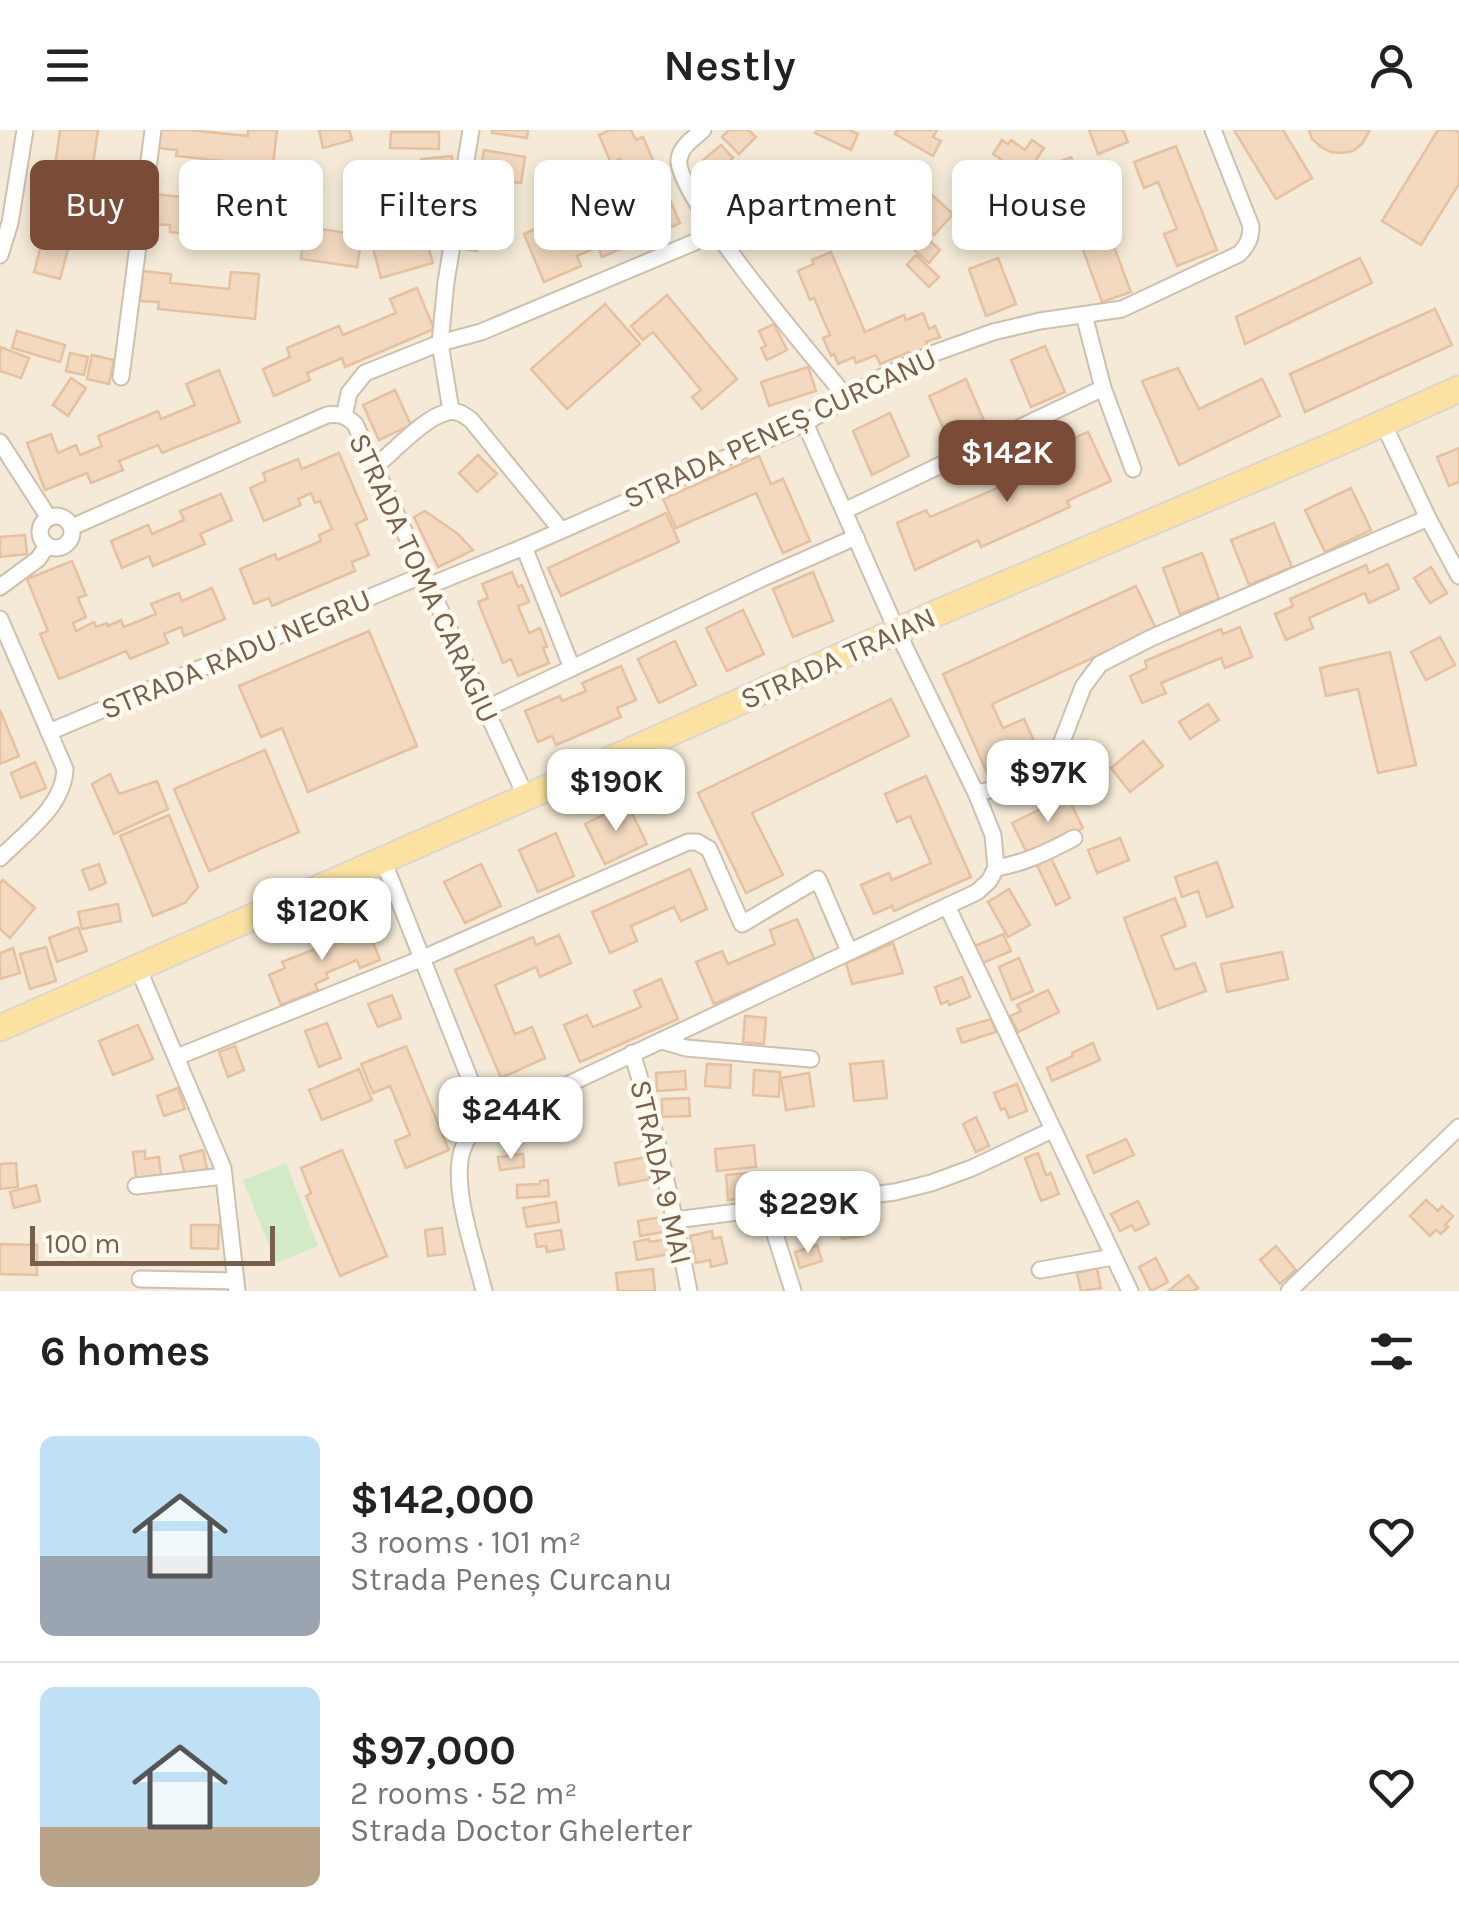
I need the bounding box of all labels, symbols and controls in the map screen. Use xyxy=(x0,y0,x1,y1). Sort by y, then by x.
icon: menu xyxy=(40,38,95,93)
icon: person xyxy=(1364,38,1419,93)
text: Nestly xyxy=(663,39,796,91)
chip: Buy xyxy=(30,160,159,250)
chip: Rent xyxy=(179,160,323,250)
chip: Filters xyxy=(343,160,514,250)
chip: New xyxy=(534,160,671,250)
chip: Apartment xyxy=(691,160,932,250)
chip: House xyxy=(952,160,1122,250)
street label: STRADA PENEȘ CURCANU xyxy=(618,340,942,516)
pin: $142K xyxy=(937,420,1077,505)
street label: STRADA TOMA CARAGIU xyxy=(341,427,507,729)
text: $142K xyxy=(961,434,1053,471)
street label: STRADA RADU NEGRU xyxy=(96,581,376,727)
street label: STRADA TRAIAN xyxy=(735,599,941,717)
pin: $97K xyxy=(989,740,1107,825)
pin: $190K xyxy=(546,749,686,834)
text: $97K xyxy=(1009,754,1087,791)
text: $190K xyxy=(569,763,663,800)
pin: $120K xyxy=(252,878,392,963)
text: $120K xyxy=(275,892,369,929)
street label: STRADA 9 MAI xyxy=(622,1076,700,1268)
pin: $244K xyxy=(441,1077,581,1162)
text: $244K xyxy=(461,1091,561,1128)
pin: $229K xyxy=(738,1171,878,1256)
text: $229K xyxy=(757,1185,859,1222)
scale bar xyxy=(30,1221,275,1266)
text: 100 m xyxy=(45,1227,120,1260)
icon: filters xyxy=(1364,1324,1419,1379)
text: 6 homes xyxy=(40,1326,210,1376)
text: $142,000 xyxy=(350,1474,535,1524)
icon: home xyxy=(120,1476,240,1596)
icon: heart xyxy=(1364,1509,1419,1564)
text: 3 rooms · 101 m² xyxy=(350,1524,581,1561)
text: Strada Peneș Curcanu xyxy=(350,1561,672,1598)
text: $97,000 xyxy=(350,1725,516,1775)
icon: home xyxy=(120,1727,240,1847)
icon: heart xyxy=(1364,1760,1419,1815)
text: 2 rooms · 52 m² xyxy=(350,1775,577,1812)
text: Strada Doctor Ghelerter xyxy=(350,1812,692,1849)

